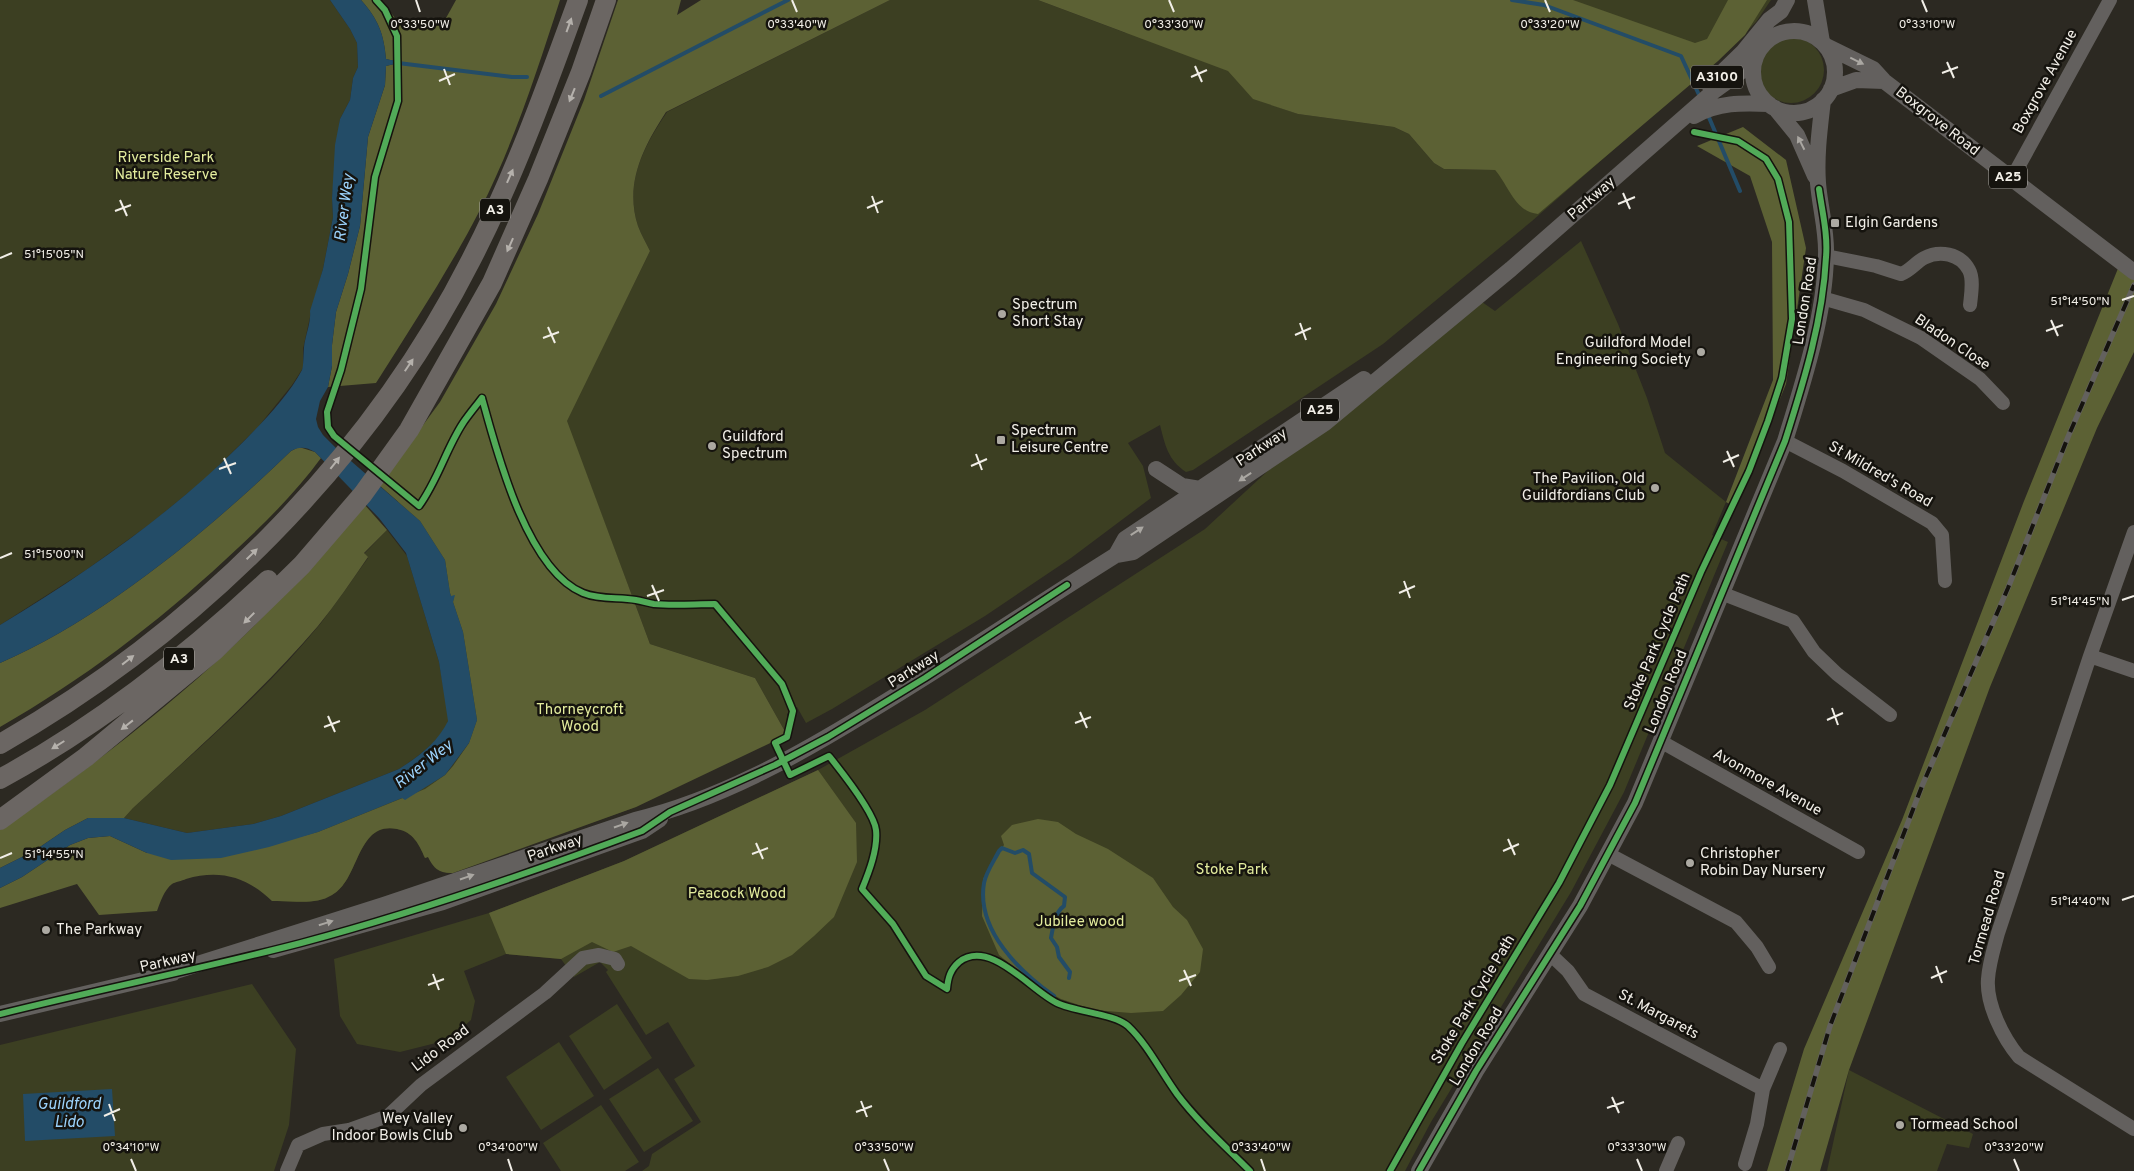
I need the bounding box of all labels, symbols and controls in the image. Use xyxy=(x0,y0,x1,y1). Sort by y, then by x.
text: 0°33'50"W xyxy=(390,17,450,33)
one-way arrow xyxy=(566,17,573,32)
text: 0°33'40"W xyxy=(767,17,827,33)
text: 0°33'30"W xyxy=(1144,17,1204,33)
text: 0°33'20"W xyxy=(1520,17,1580,33)
text: 0°33'10"W xyxy=(1899,17,1955,33)
street label: Boxgrove Avenue xyxy=(2009,26,2083,138)
one-way arrow xyxy=(1850,57,1864,65)
road number: A3100 xyxy=(1691,66,1743,88)
street label: Boxgrove Road xyxy=(1891,83,1983,161)
one-way arrow xyxy=(568,88,576,103)
one-way arrow xyxy=(1797,135,1805,150)
park label: Riverside Park Nature Reserve xyxy=(114,149,218,185)
road number: A25 xyxy=(1989,166,2027,188)
one-way arrow xyxy=(507,169,515,183)
water label: River Wey xyxy=(331,171,359,243)
street label: Parkway xyxy=(1564,173,1620,225)
road number: A3 xyxy=(480,198,510,222)
place label: Elgin Gardens xyxy=(1845,214,1938,233)
marker: Elgin Gardens xyxy=(1829,217,1841,229)
one-way arrow xyxy=(505,238,513,252)
text: 51°15'05"N xyxy=(24,247,84,263)
street label: London Road xyxy=(1790,256,1822,346)
text: 51°14'50"N xyxy=(2050,294,2110,310)
place label: Spectrum Short Stay xyxy=(1012,296,1083,332)
marker: Spectrum Short Stay xyxy=(996,308,1008,320)
street label: Bladon Close xyxy=(1910,311,1994,375)
place label: Guildford Model Engineering Society xyxy=(1556,334,1691,370)
marker: Guildford Model Engineering Society xyxy=(1695,346,1707,358)
one-way arrow xyxy=(404,359,414,372)
road number: A25 xyxy=(1301,398,1339,422)
place label: Spectrum Leisure Centre xyxy=(1011,422,1109,458)
street label: Parkway xyxy=(1233,424,1291,472)
place label: Guildford Spectrum xyxy=(722,428,787,464)
marker: Spectrum Leisure Centre xyxy=(995,434,1007,446)
street label: St Mildred's Road xyxy=(1825,438,1935,512)
marker: Guildford Spectrum xyxy=(706,440,718,452)
one-way arrow xyxy=(330,457,341,470)
place label: The Pavilion, Old Guildfordians Club xyxy=(1522,470,1645,506)
one-way arrow xyxy=(1238,472,1251,482)
marker: The Pavilion, Old Guildfordians Club xyxy=(1649,482,1661,494)
one-way arrow xyxy=(1130,526,1143,536)
text: 51°15'00"N xyxy=(24,547,84,563)
one-way arrow xyxy=(246,548,258,560)
street label: Stoke Park Cycle Path xyxy=(1620,570,1696,714)
text: 51°14'45"N xyxy=(2050,594,2110,610)
one-way arrow xyxy=(244,611,256,623)
street label: Parkway xyxy=(885,647,943,693)
street label: London Road xyxy=(1642,647,1692,737)
road number: A3 xyxy=(164,648,194,671)
one-way arrow xyxy=(122,655,135,665)
park label: Thorneycroft Wood xyxy=(536,701,624,737)
one-way arrow xyxy=(121,719,134,730)
water label: River Wey xyxy=(391,735,458,794)
one-way arrow xyxy=(51,741,65,750)
street label: Avonmore Avenue xyxy=(1709,745,1825,821)
one-way arrow xyxy=(614,821,629,829)
street label: Parkway xyxy=(525,831,585,867)
place label: Christopher Robin Day Nursery xyxy=(1700,845,1825,881)
text: 51°14'55"N xyxy=(24,847,84,863)
marker: Christopher Robin Day Nursery xyxy=(1684,857,1696,869)
park label: Stoke Park xyxy=(1196,861,1268,880)
street label: Tormead Road xyxy=(1965,869,2011,967)
one-way arrow xyxy=(460,873,475,881)
park label: Peacock Wood xyxy=(688,885,786,904)
text: 51°14'40"N xyxy=(2050,894,2110,910)
park label: Jubilee wood xyxy=(1036,913,1124,932)
one-way arrow xyxy=(319,918,334,926)
place label: The Parkway xyxy=(56,921,142,940)
marker: The Parkway xyxy=(40,924,52,936)
street label: Stoke Park Cycle Path xyxy=(1428,932,1520,1068)
street label: Parkway xyxy=(138,946,198,978)
street label: St. Margarets xyxy=(1614,986,1702,1044)
street label: London Road xyxy=(1446,1004,1508,1090)
street label: Lido Road xyxy=(408,1021,474,1077)
water label: Guildford Lido xyxy=(37,1095,102,1133)
place label: Wey Valley Indoor Bowls Club xyxy=(331,1110,453,1146)
place label: Tormead School xyxy=(1910,1116,2018,1135)
marker: Tormead School xyxy=(1894,1119,1906,1131)
marker: Wey Valley Indoor Bowls Club xyxy=(457,1122,469,1134)
text: 0°34'10"W xyxy=(103,1140,159,1156)
text: 0°34'00"W xyxy=(478,1140,538,1156)
text: 0°33'50"W xyxy=(854,1140,914,1156)
text: 0°33'40"W xyxy=(1231,1140,1291,1156)
text: 0°33'30"W xyxy=(1607,1140,1667,1156)
text: 0°33'20"W xyxy=(1984,1140,2044,1156)

